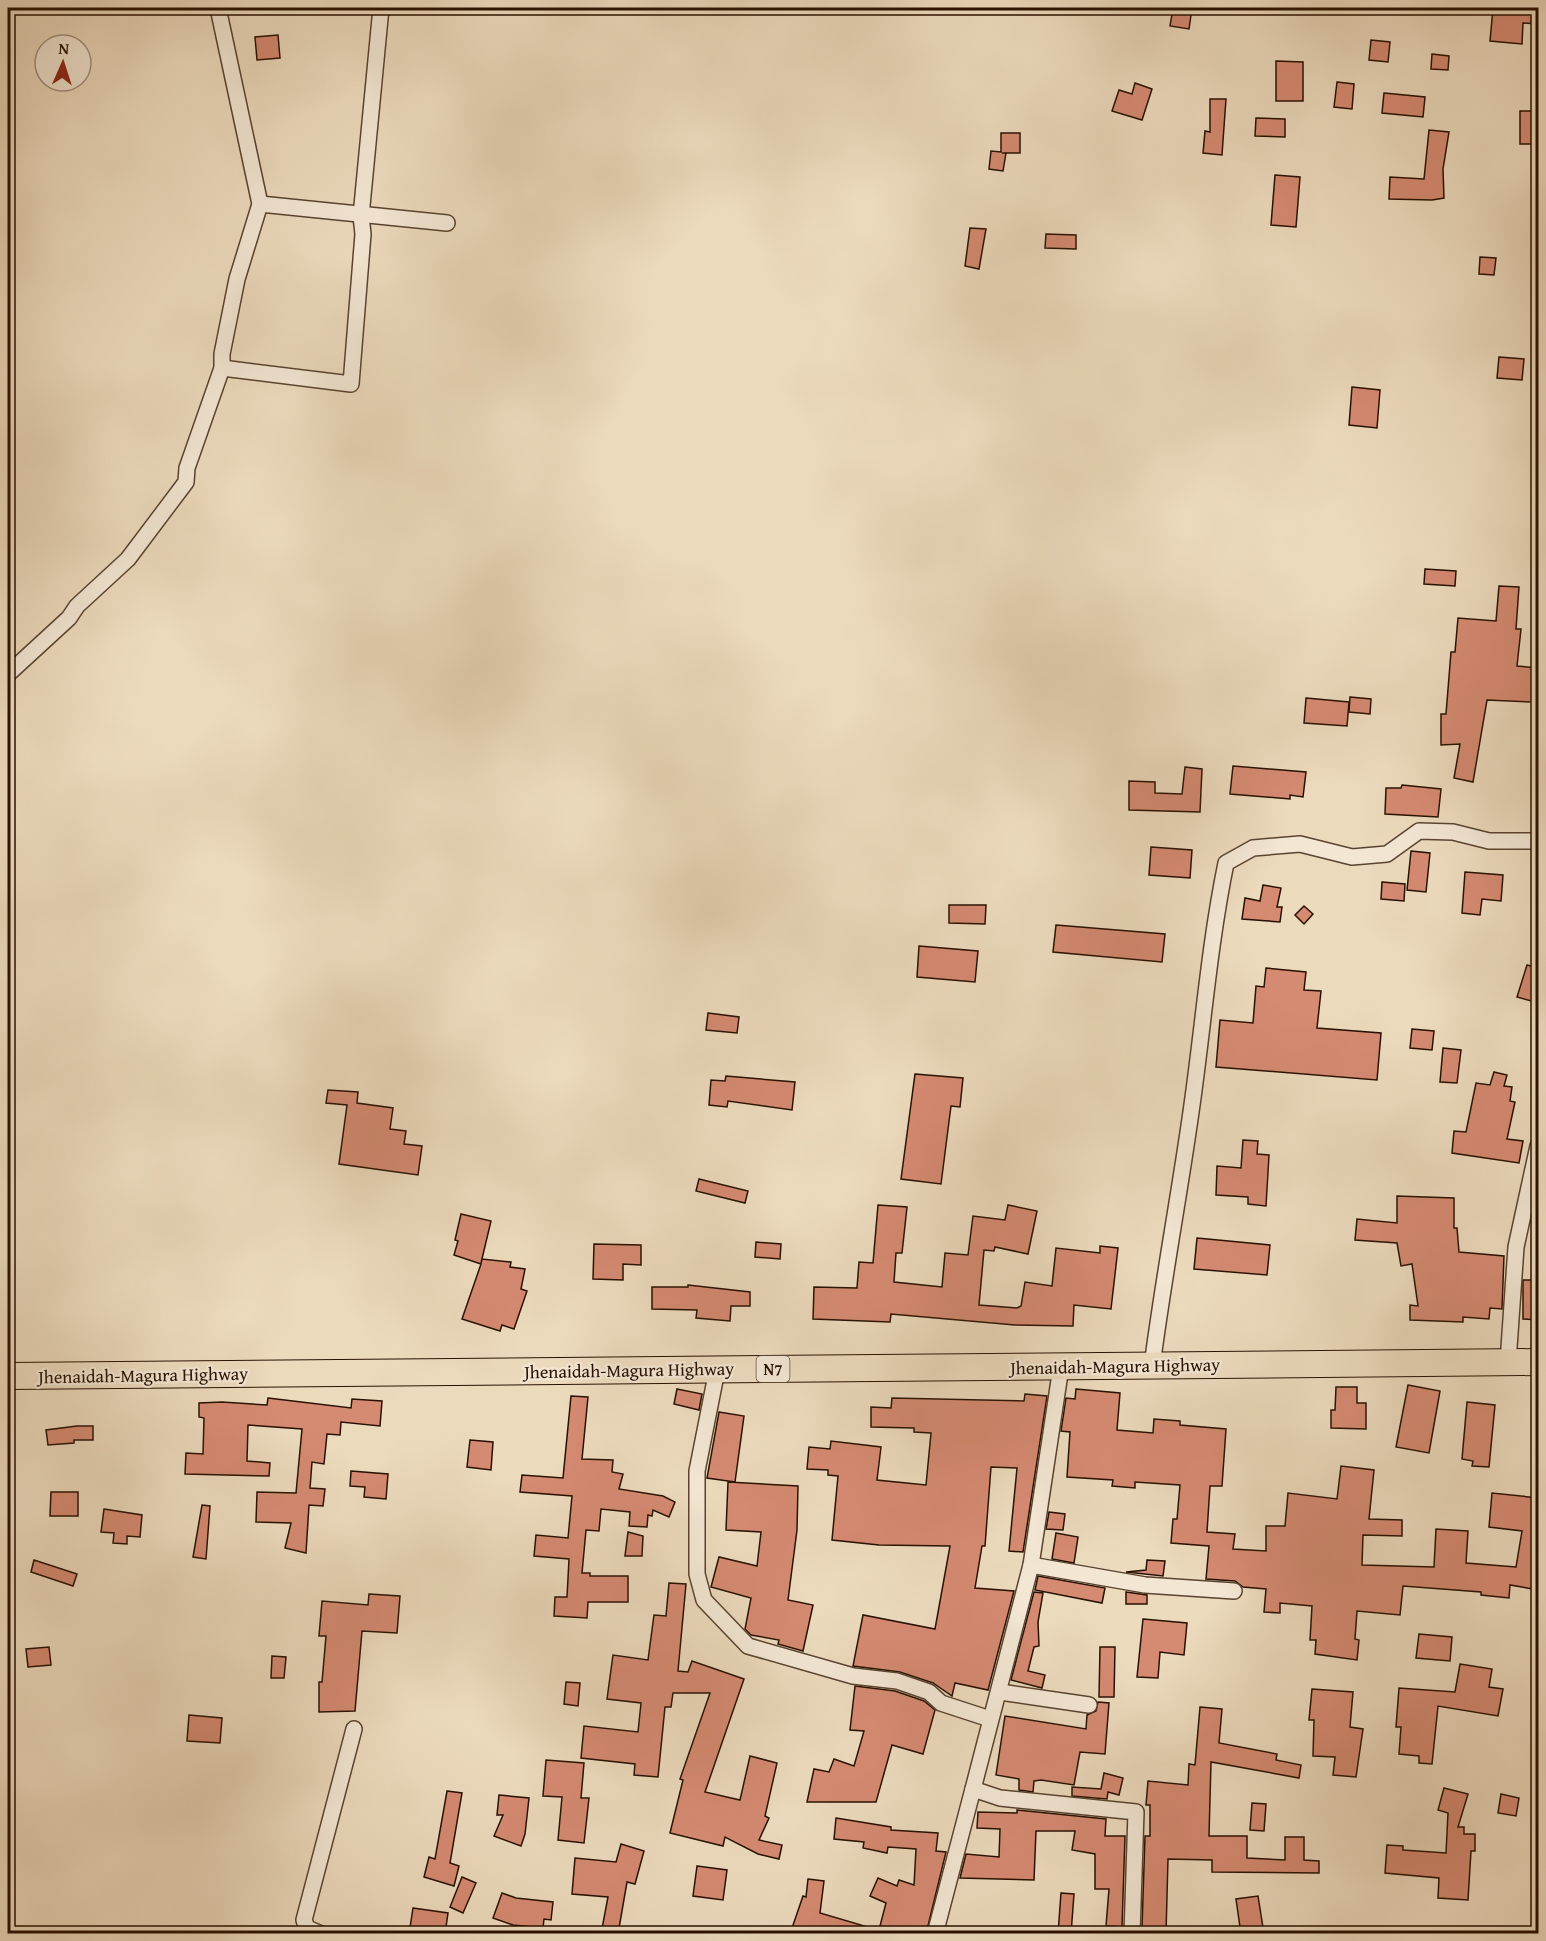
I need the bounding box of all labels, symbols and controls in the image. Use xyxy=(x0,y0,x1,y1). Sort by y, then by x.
north arrow xyxy=(33,33,93,93)
text: N xyxy=(58,36,70,60)
street label: Jhenaidah-Magura Highway xyxy=(1008,1351,1220,1381)
street label: Jhenaidah-Magura Highway xyxy=(522,1355,734,1385)
road number: N7 xyxy=(756,1356,790,1382)
street label: Jhenaidah-Magura Highway xyxy=(36,1360,248,1390)

